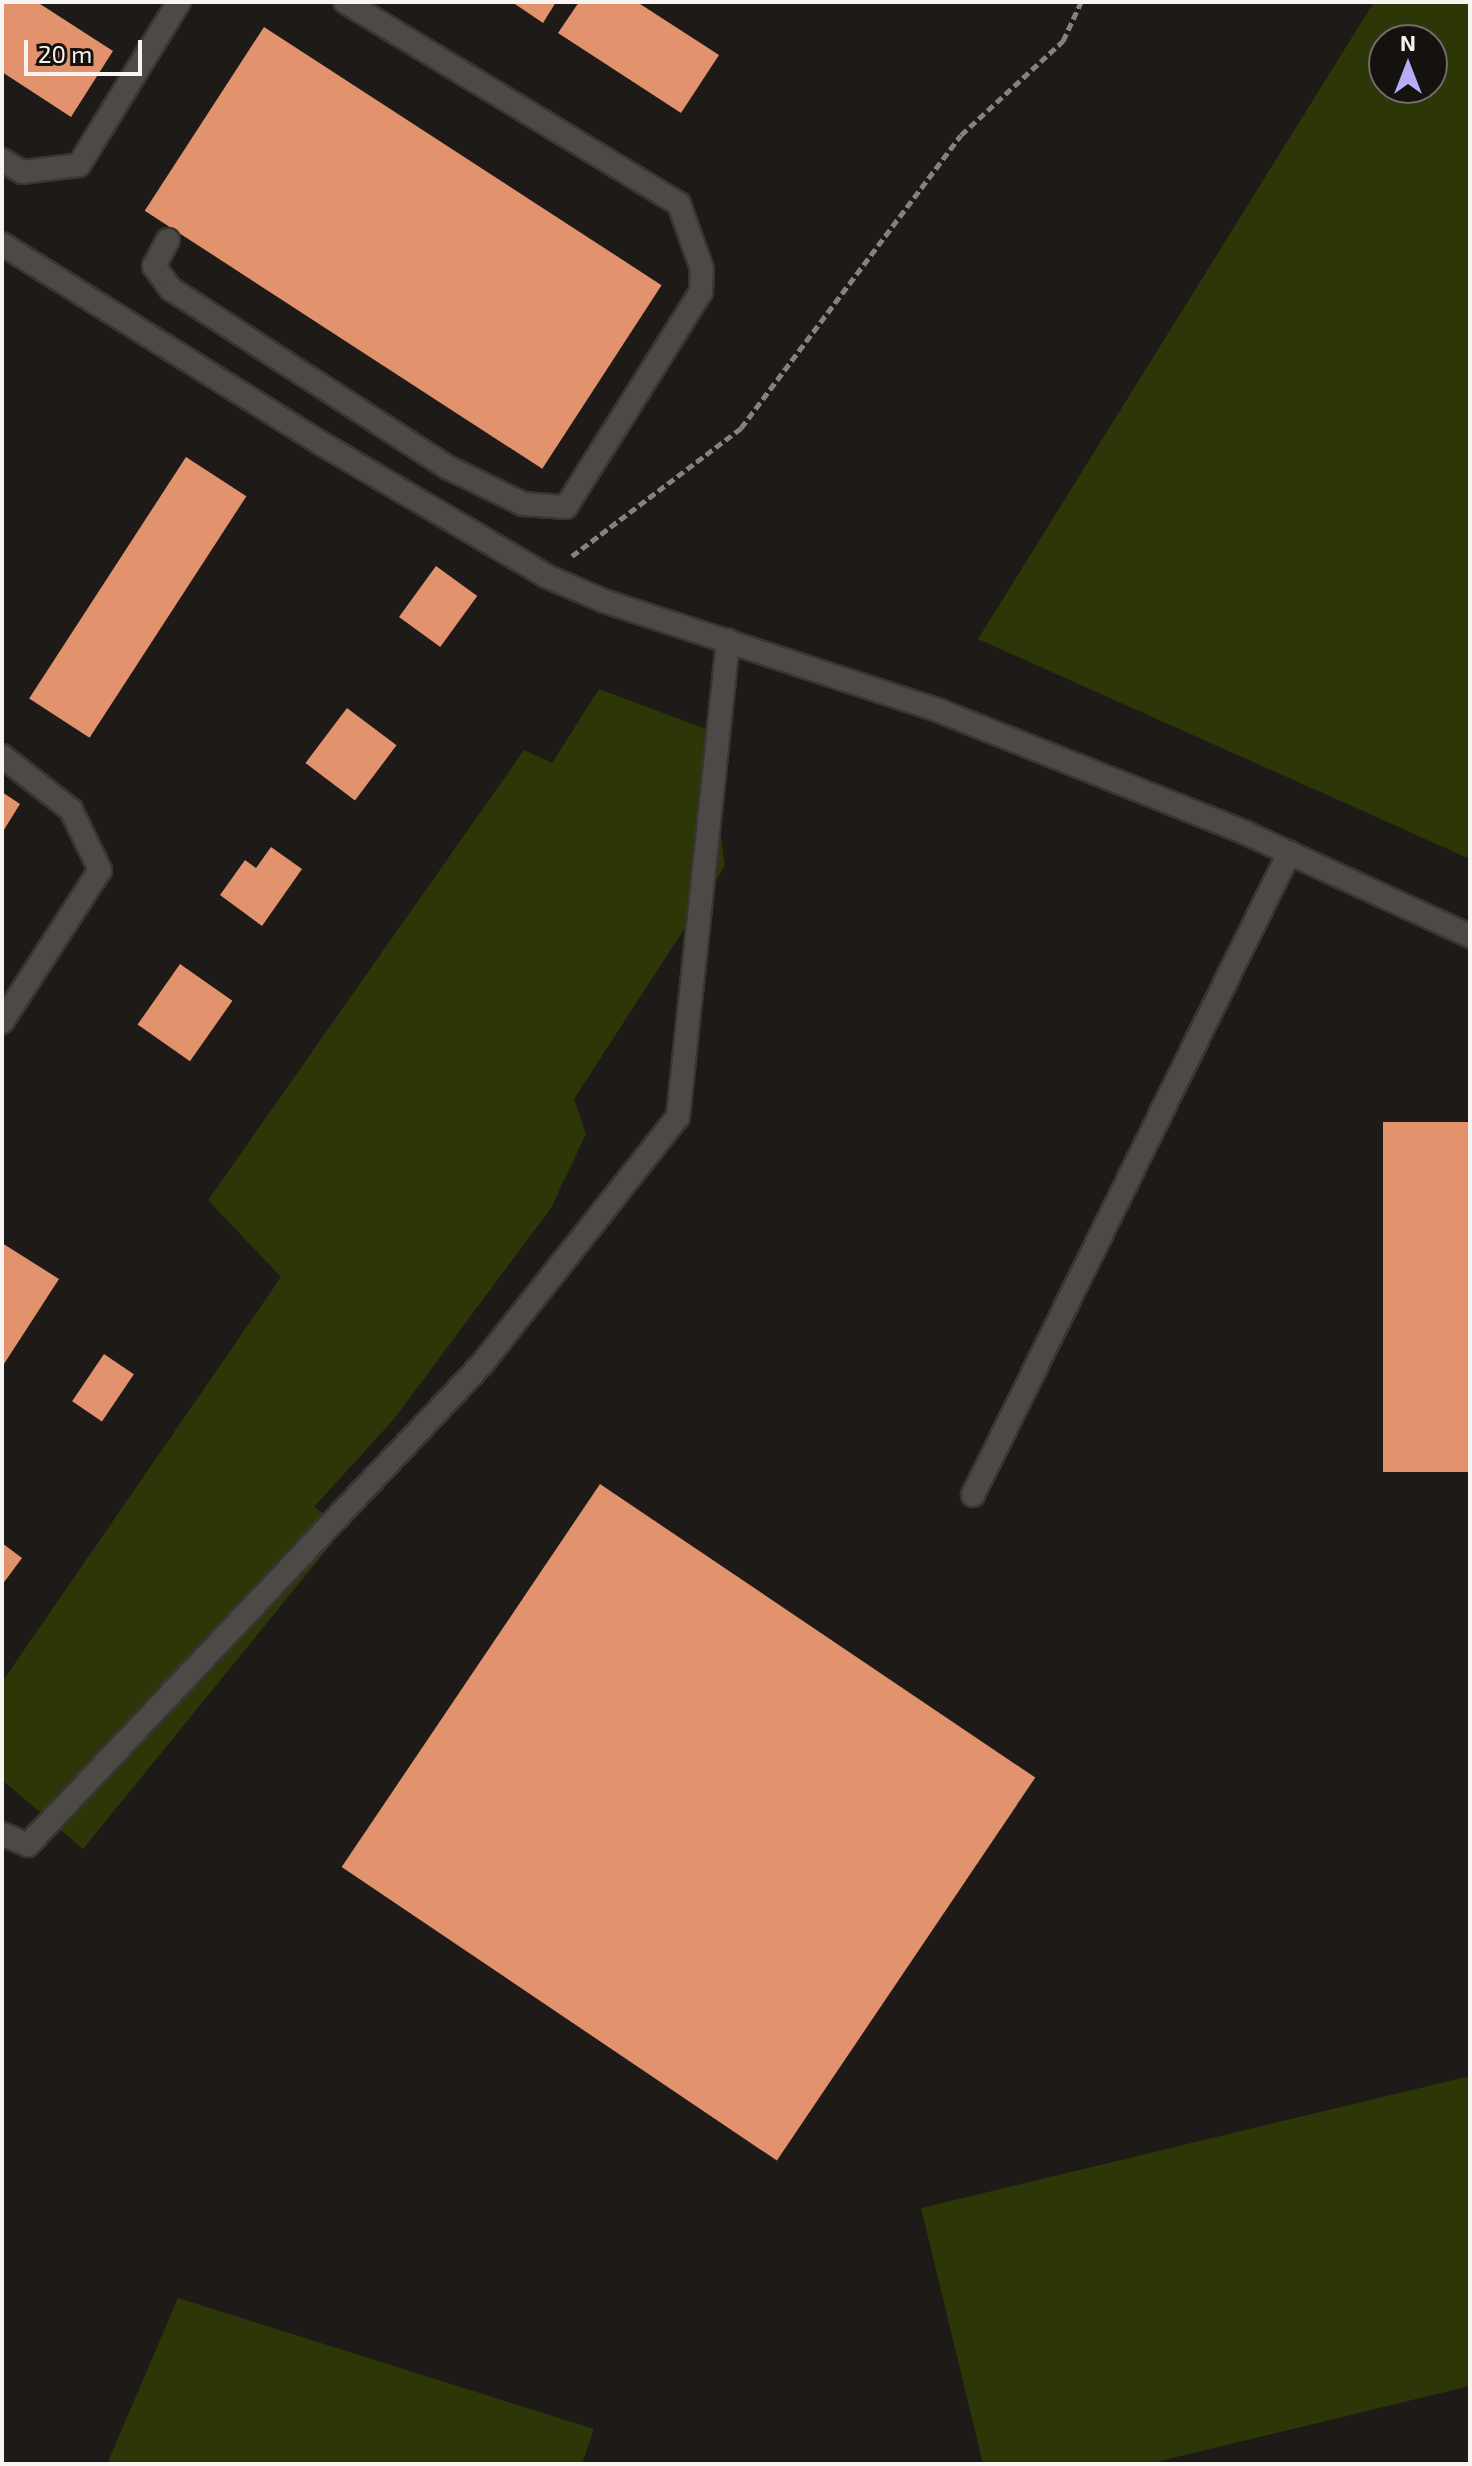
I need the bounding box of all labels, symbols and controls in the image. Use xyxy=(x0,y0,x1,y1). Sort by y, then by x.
scale bar xyxy=(28,24,146,74)
north arrow xyxy=(1368,24,1448,104)
text: N xyxy=(1400,29,1416,55)
text: 20 m xyxy=(38,39,92,68)

